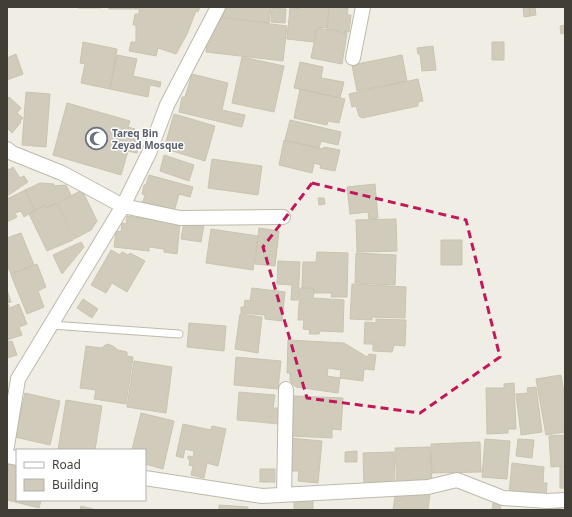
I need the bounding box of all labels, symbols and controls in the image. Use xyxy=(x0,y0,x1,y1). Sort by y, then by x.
mosque icon: Tareq Bin Zeyad Mosque xyxy=(84,126,110,152)
place label: Tareq Bin Zeyad Mosque xyxy=(112,126,184,152)
legend xyxy=(16,449,146,501)
text: Road xyxy=(52,456,81,473)
text: Building xyxy=(52,476,99,493)

